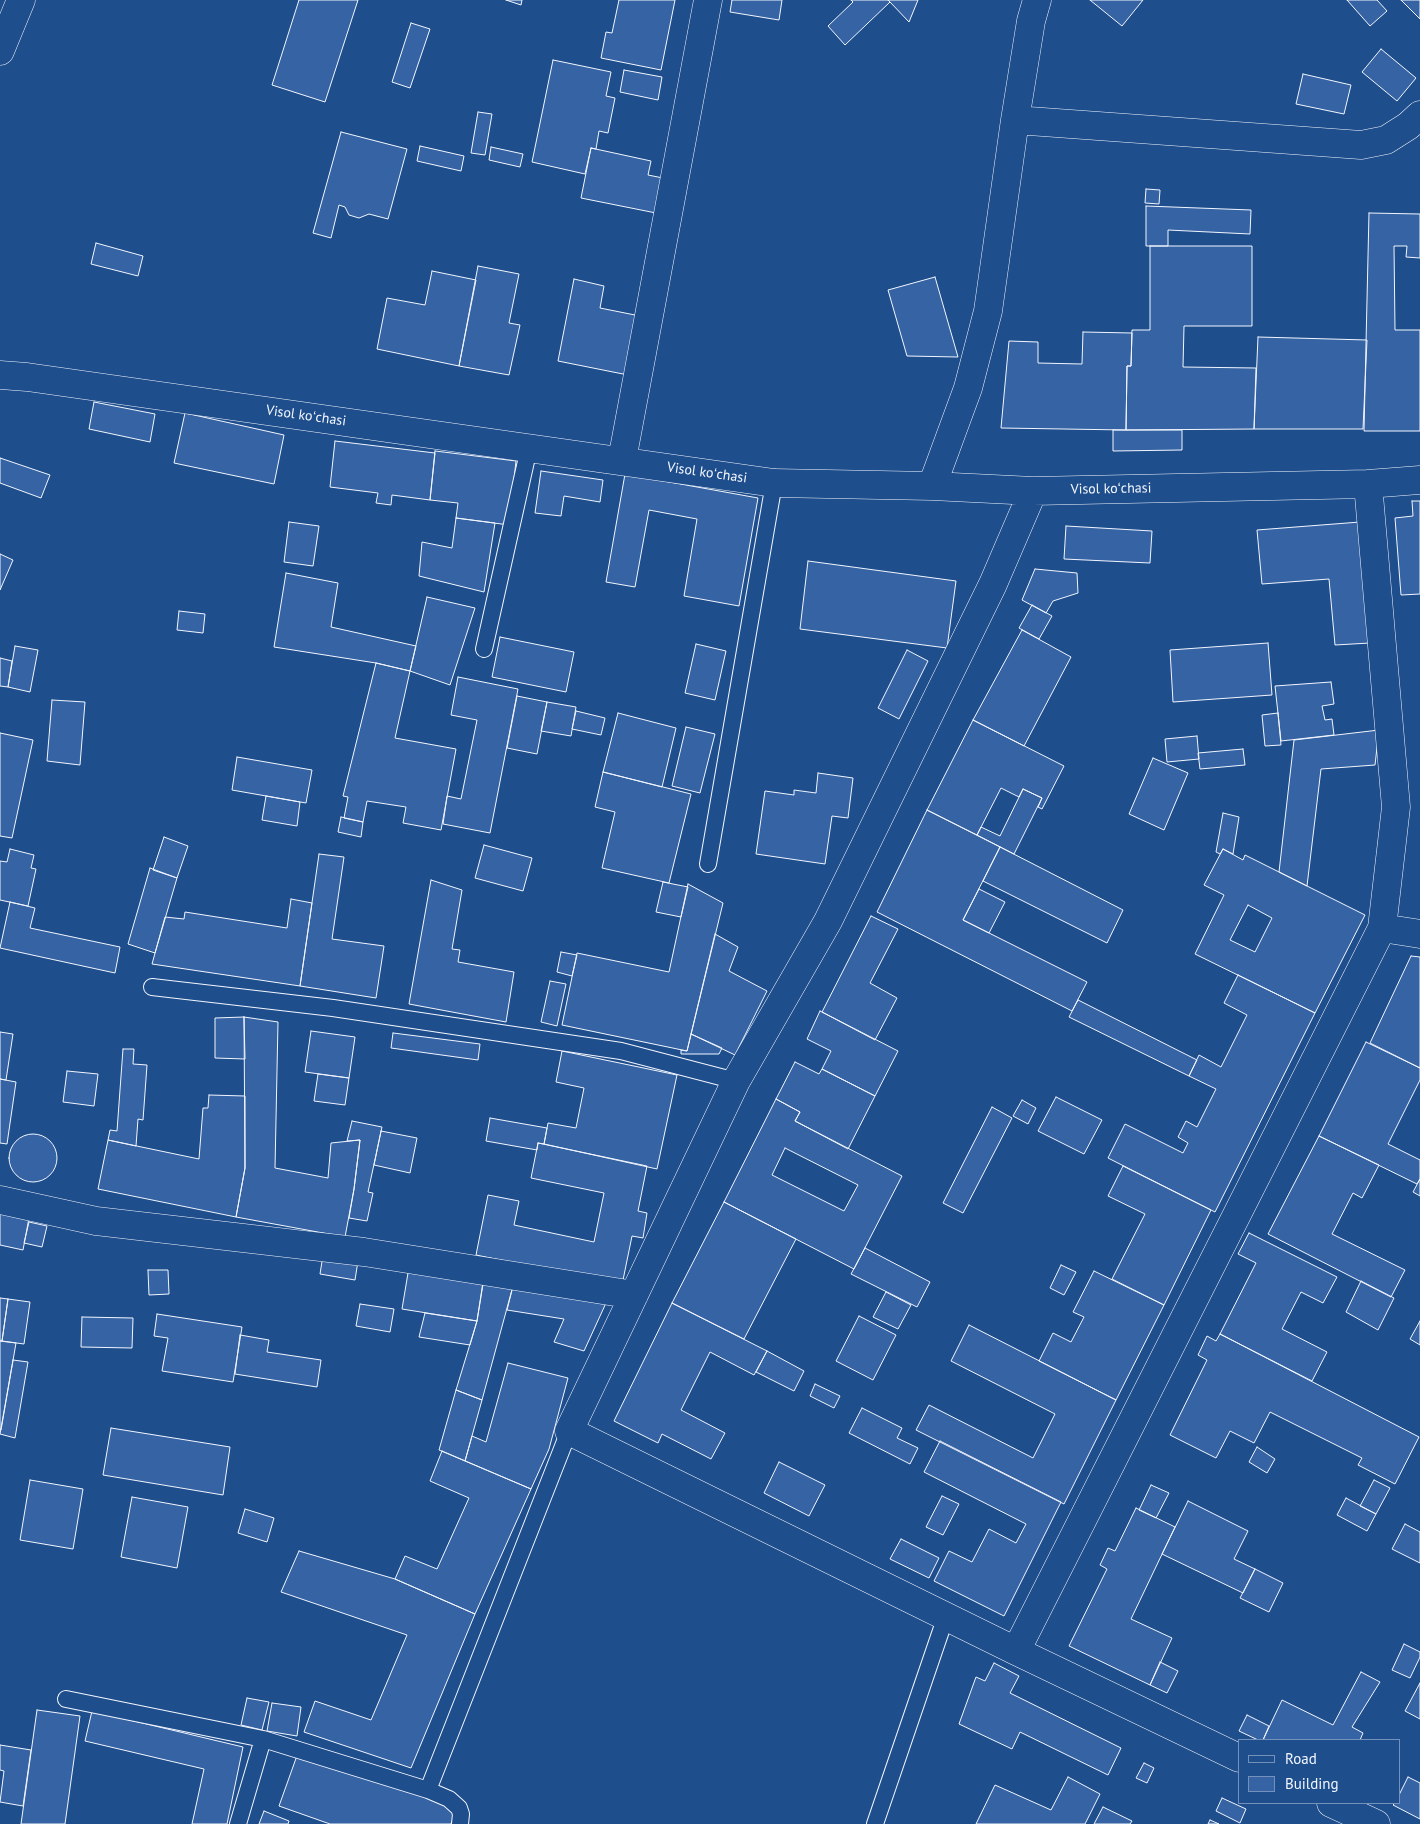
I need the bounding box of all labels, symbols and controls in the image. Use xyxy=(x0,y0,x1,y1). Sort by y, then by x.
street label: Visol koʻchasi xyxy=(265,402,347,430)
street label: Visol koʻchasi xyxy=(666,459,748,487)
street label: Visol koʻchasi xyxy=(1071,480,1151,498)
legend xyxy=(1238,1739,1400,1804)
text: Road xyxy=(1285,1749,1317,1768)
text: Building xyxy=(1285,1774,1339,1793)

